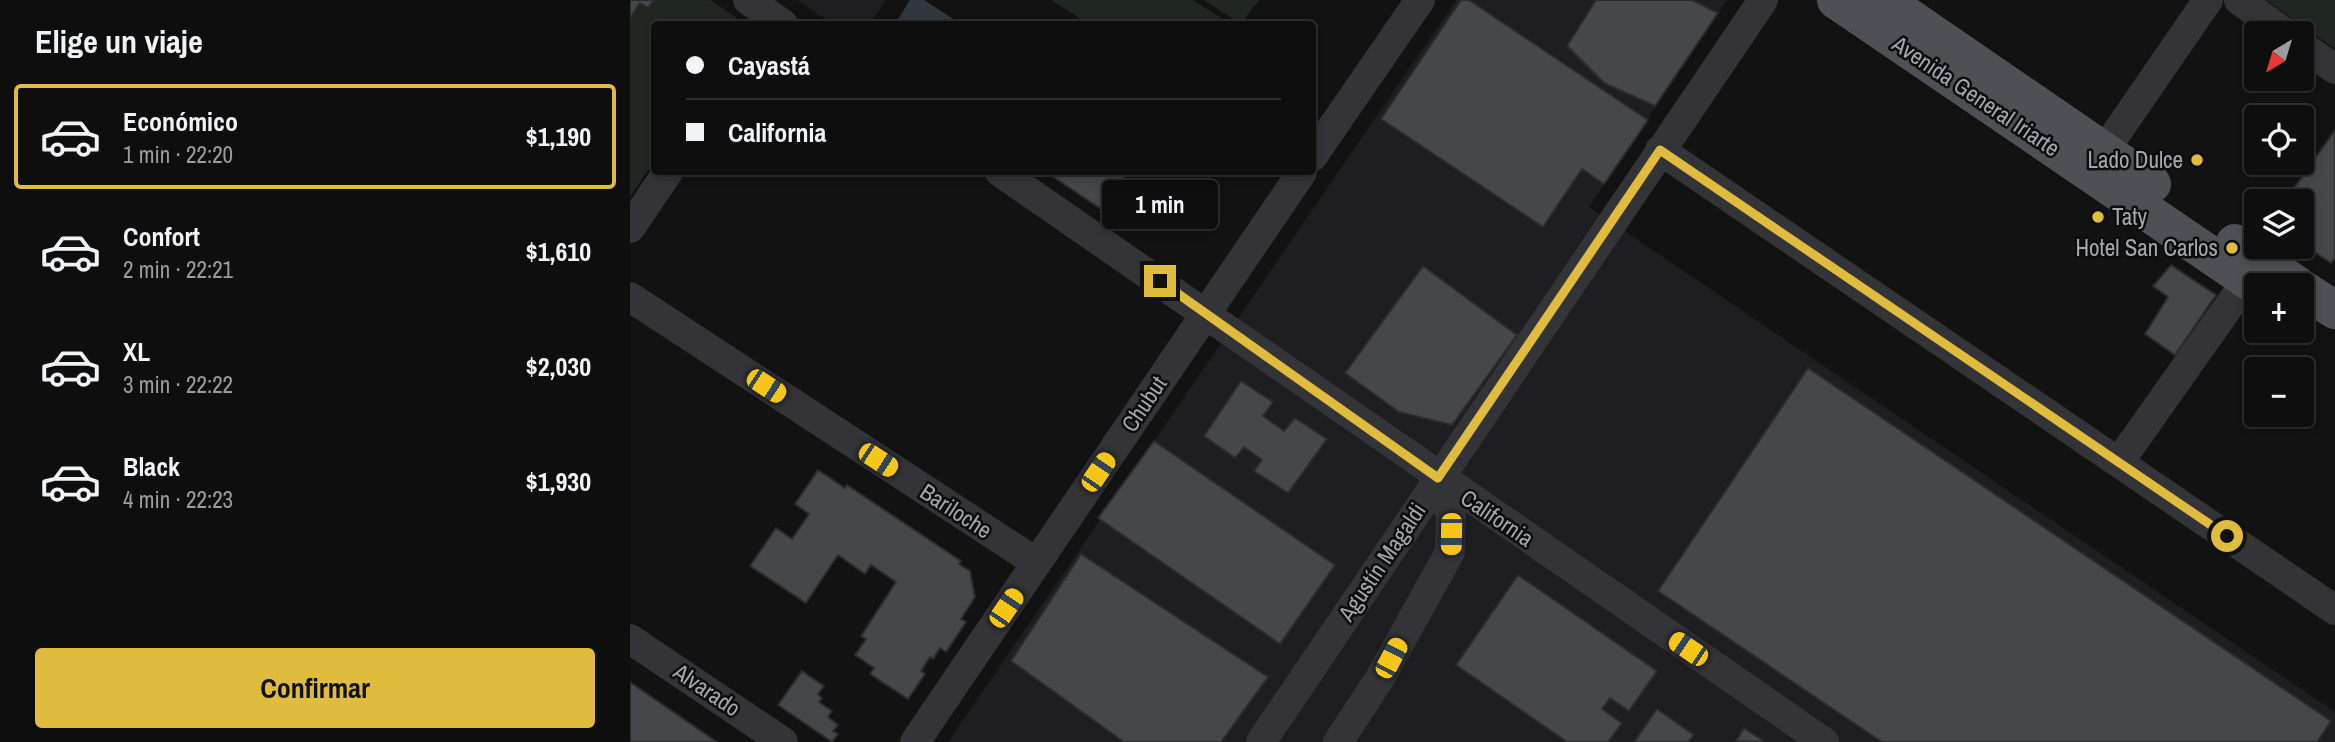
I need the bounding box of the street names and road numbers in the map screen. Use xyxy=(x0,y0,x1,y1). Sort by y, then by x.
street label: Avenida General Iriarte xyxy=(1886,27,2066,163)
street label: Chubut xyxy=(1114,370,1173,438)
street label: Bariloche xyxy=(914,476,998,545)
street label: California xyxy=(1455,482,1540,554)
street label: Agustín Magaldi xyxy=(1330,497,1433,628)
street label: Alvarado xyxy=(667,655,747,723)

